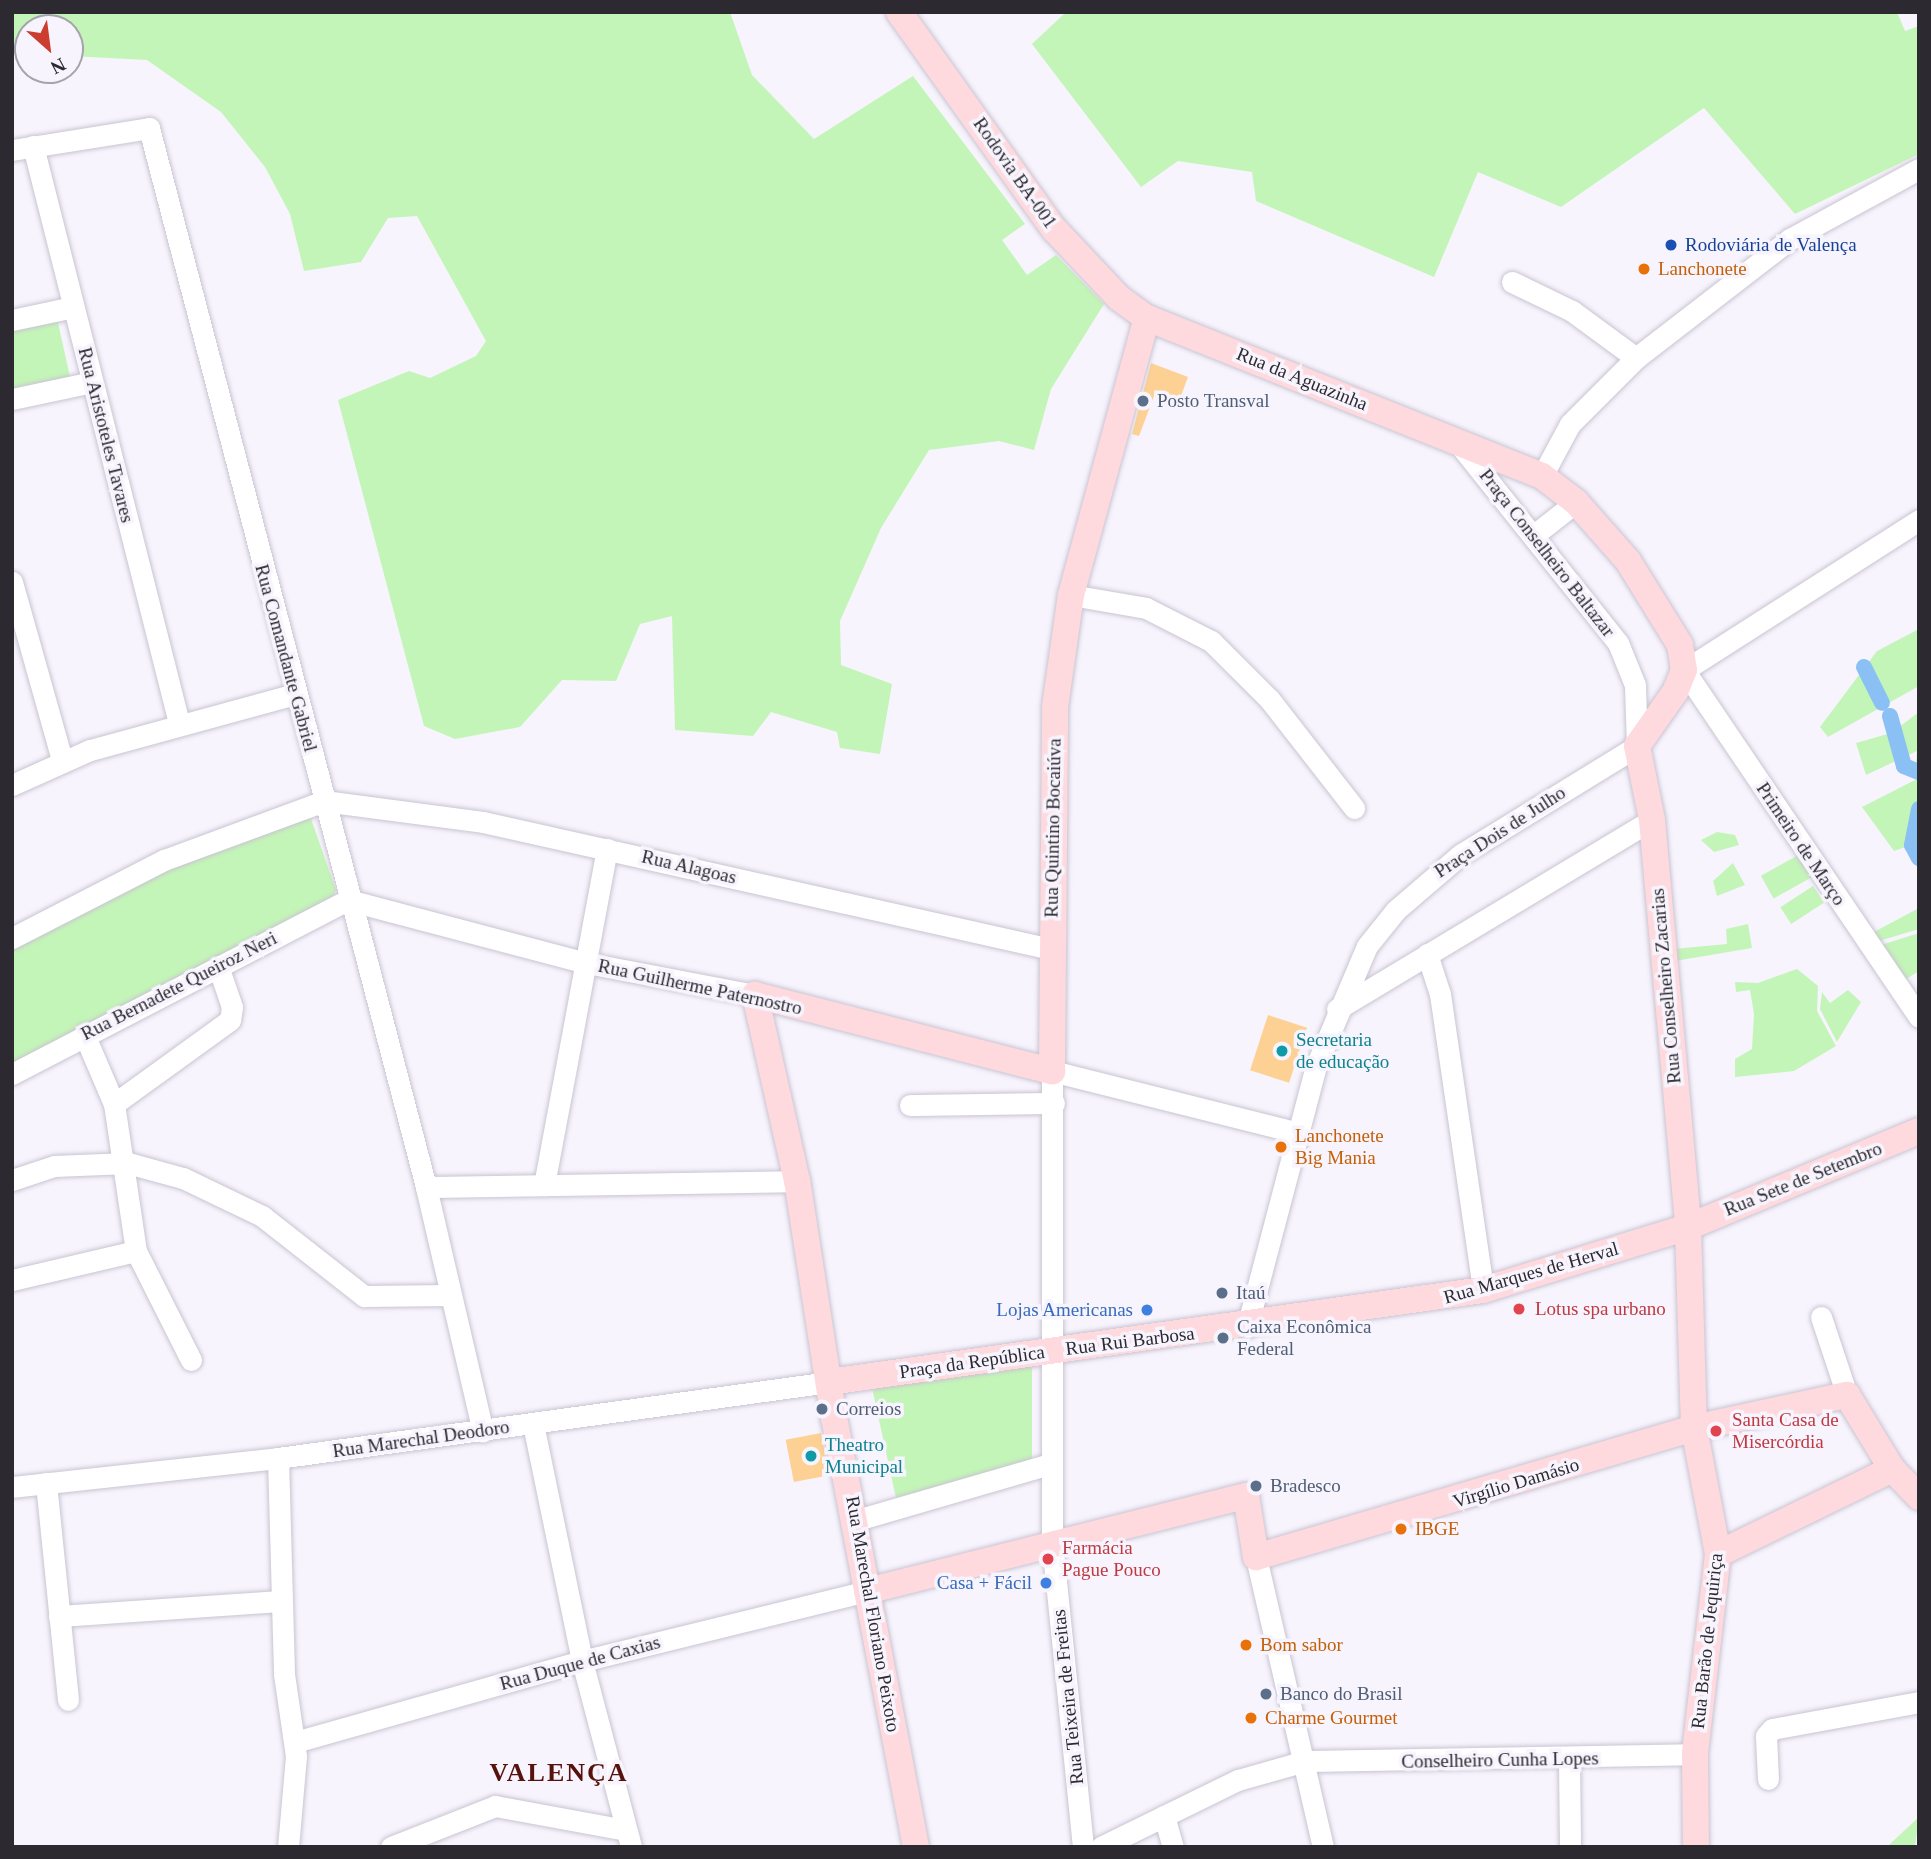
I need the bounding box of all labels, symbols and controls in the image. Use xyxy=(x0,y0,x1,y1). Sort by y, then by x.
north arrow xyxy=(14,14,84,84)
text: N xyxy=(47,54,69,79)
street label: Rodovia BA-001 xyxy=(968,113,1062,233)
place label: Rodoviária de Valença xyxy=(1685,234,1857,256)
marker: Rodoviária de Valença xyxy=(1663,237,1679,253)
place label: Lanchonete xyxy=(1658,258,1747,280)
marker: Lanchonete xyxy=(1636,261,1652,277)
street label: Rua da Aguazinha xyxy=(1233,342,1371,416)
street label: Rua Aristoteles Tavares xyxy=(73,344,139,526)
place label: Posto Transval xyxy=(1157,390,1270,412)
marker: Posto Transval xyxy=(1135,393,1151,409)
street label: Praça Conselheiro Baltazar xyxy=(1474,465,1620,641)
street label: Rua Comandante Gabriel xyxy=(250,562,322,754)
street label: Rua Quintino Bocaiúva xyxy=(1040,738,1066,918)
street label: Primeiro de Março xyxy=(1751,778,1851,910)
street label: Praça Dois de Julho xyxy=(1430,781,1570,883)
street label: Rua Alagoas xyxy=(639,845,739,889)
street label: Rua Conselheiro Zacarias xyxy=(1646,887,1686,1085)
street label: Rua Bernadete Queiroz Neri xyxy=(77,927,281,1045)
street label: Rua Guilherme Paternostro xyxy=(596,954,804,1020)
place label: Secretaria de educação xyxy=(1296,1029,1389,1073)
marker: Secretaria de educação xyxy=(1274,1043,1290,1059)
place label: Lanchonete Big Mania xyxy=(1295,1125,1384,1169)
street label: Rua Sete de Setembro xyxy=(1721,1137,1885,1221)
marker: Lanchonete Big Mania xyxy=(1273,1139,1289,1155)
street label: Rua Marques de Herval xyxy=(1441,1237,1621,1309)
place label: Itaú xyxy=(1236,1282,1266,1304)
marker: Itaú xyxy=(1214,1285,1230,1301)
place label: Lotus spa urbano xyxy=(1535,1298,1666,1320)
place label: Lojas Americanas xyxy=(995,1299,1133,1321)
marker: Lotus spa urbano xyxy=(1509,1299,1529,1319)
marker: Lojas Americanas xyxy=(1139,1302,1155,1318)
place label: Caixa Econômica Federal xyxy=(1237,1316,1372,1360)
street label: Rua Rui Barbosa xyxy=(1064,1322,1196,1360)
marker: Caixa Econômica Federal xyxy=(1215,1330,1231,1346)
street label: Praça da República xyxy=(898,1341,1046,1383)
place label: Correios xyxy=(836,1398,901,1420)
marker: Correios xyxy=(814,1401,830,1417)
place label: Santa Casa de Misercórdia xyxy=(1732,1409,1839,1453)
street label: Rua Marechal Deodoro xyxy=(331,1415,511,1463)
marker: Santa Casa de Misercórdia xyxy=(1706,1421,1726,1441)
place label: Theatro Municipal xyxy=(825,1434,903,1478)
marker: Theatro Municipal xyxy=(803,1448,819,1464)
street label: Virgílio Damásio xyxy=(1450,1453,1582,1513)
place label: Bradesco xyxy=(1270,1475,1341,1497)
marker: Bradesco xyxy=(1248,1478,1264,1494)
street label: Rua Marechal Floriano Peixoto xyxy=(841,1494,905,1734)
place label: IBGE xyxy=(1415,1518,1459,1540)
marker: IBGE xyxy=(1393,1521,1409,1537)
place label: Farmácia Pague Pouco xyxy=(1062,1537,1161,1581)
marker: Farmácia Pague Pouco xyxy=(1040,1551,1056,1567)
street label: Rua Barão de Jequiriça xyxy=(1686,1552,1728,1730)
place label: Casa + Fácil xyxy=(937,1572,1032,1594)
marker: Casa + Fácil xyxy=(1038,1575,1054,1591)
street label: Rua Teixeira de Freitas xyxy=(1047,1608,1089,1786)
street label: Rua Duque de Caxias xyxy=(497,1631,663,1695)
place label: Bom sabor xyxy=(1260,1634,1343,1656)
marker: Bom sabor xyxy=(1238,1637,1254,1653)
place label: Banco do Brasil xyxy=(1280,1683,1402,1705)
marker: Banco do Brasil xyxy=(1258,1686,1274,1702)
place label: Charme Gourmet xyxy=(1265,1707,1397,1729)
marker: Charme Gourmet xyxy=(1243,1710,1259,1726)
street label: Conselheiro Cunha Lopes xyxy=(1401,1747,1599,1773)
district label: VALENÇA xyxy=(490,1757,628,1789)

